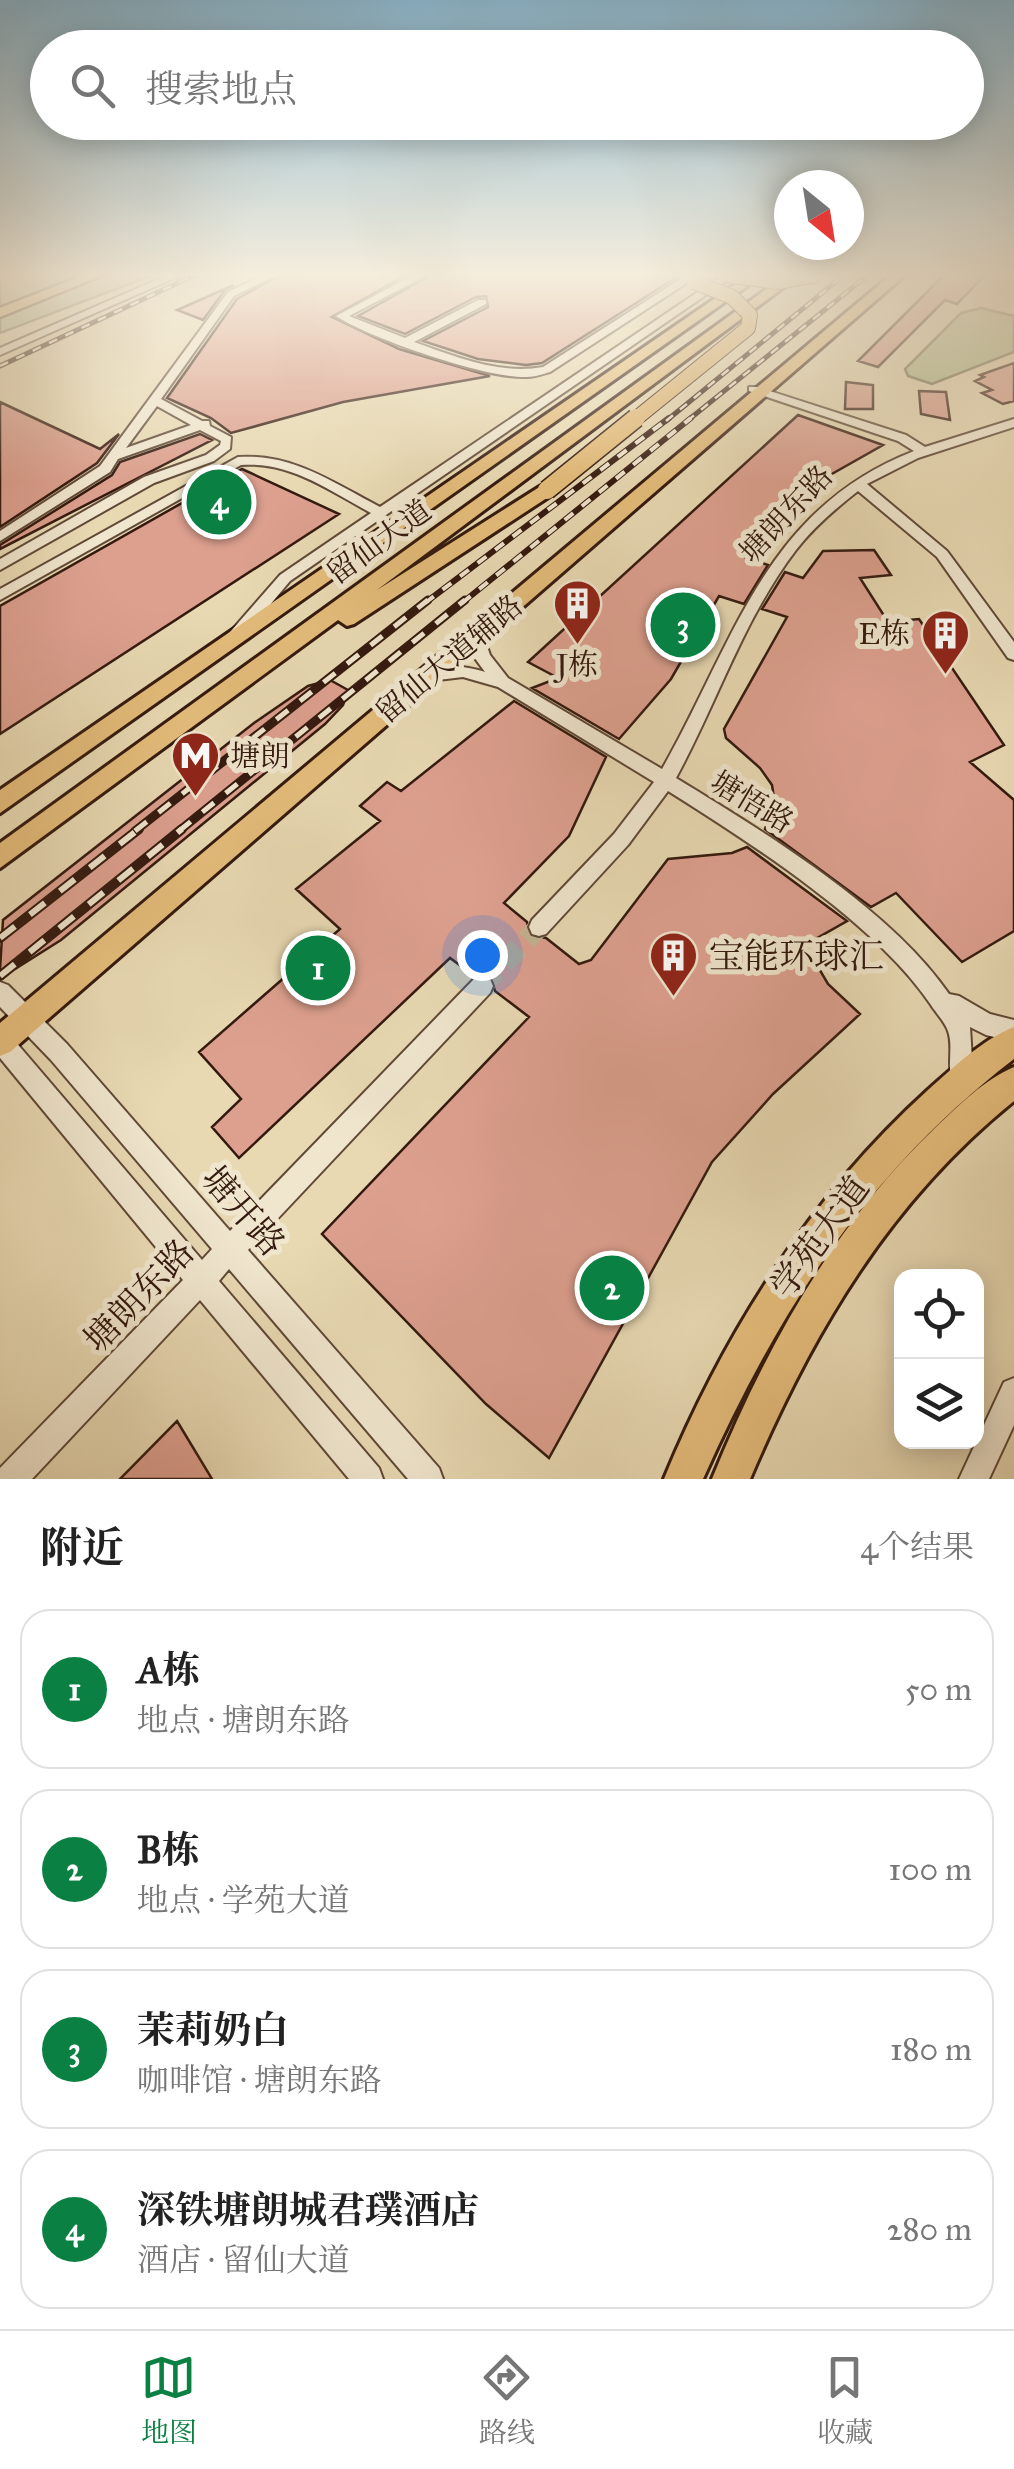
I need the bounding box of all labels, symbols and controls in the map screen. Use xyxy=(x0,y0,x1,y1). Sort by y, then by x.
search box xyxy=(30,30,984,140)
icon: search xyxy=(65,58,120,113)
text: 搜索地点 xyxy=(145,66,297,112)
north arrow xyxy=(774,170,864,260)
street label: 塘朗东路 xyxy=(732,458,840,570)
pin: 4 xyxy=(186,464,252,540)
street label: 留仙大道 xyxy=(320,492,438,592)
building icon: J栋 xyxy=(551,578,603,646)
street label: 留仙大道辅路 xyxy=(368,587,530,731)
pin: 3 xyxy=(650,588,716,662)
building icon: E栋 xyxy=(919,608,971,676)
place label: E栋 xyxy=(859,616,910,652)
place label: J栋 xyxy=(553,647,598,683)
metro station icon: 塘朗 xyxy=(169,730,221,798)
place label: 塘朗 xyxy=(230,738,290,774)
street label: 塘悟路 xyxy=(704,763,800,841)
pin: 1 xyxy=(286,930,350,1006)
your location xyxy=(457,930,508,981)
building icon: 宝能环球汇 xyxy=(648,930,700,998)
place label: 宝能环球汇 xyxy=(709,935,884,978)
street label: 塘开路 xyxy=(192,1157,294,1265)
street label: 学苑大道 xyxy=(761,1168,879,1306)
street label: 塘朗东路 xyxy=(75,1231,203,1361)
pin: 2 xyxy=(580,1250,644,1326)
map controls xyxy=(894,1269,984,1449)
button: locate xyxy=(894,1269,984,1359)
button: layers xyxy=(894,1359,984,1449)
text: 附近 xyxy=(40,1522,124,1574)
text: 4个结果 xyxy=(860,1528,974,1567)
text: A栋 xyxy=(137,1647,201,1693)
text: 1 xyxy=(68,1670,81,1709)
text: 50 m xyxy=(905,1670,972,1709)
text: 地点 · 塘朗东路 xyxy=(137,1701,350,1740)
text: B栋 xyxy=(137,1827,200,1873)
text: 2 xyxy=(67,1850,82,1889)
text: 100 m xyxy=(888,1850,972,1889)
text: 地点 · 学苑大道 xyxy=(137,1881,350,1920)
text: 茉莉奶白 xyxy=(137,2007,289,2053)
text: 3 xyxy=(68,2030,81,2069)
text: 180 m xyxy=(890,2030,972,2069)
text: 咖啡馆 · 塘朗东路 xyxy=(137,2061,382,2100)
text: 深铁塘朗城君璞酒店 xyxy=(137,2187,479,2233)
text: 4 xyxy=(66,2210,83,2249)
text: 280 m xyxy=(887,2210,972,2249)
text: 酒店 · 留仙大道 xyxy=(137,2241,350,2280)
tab: 地图 xyxy=(141,2350,197,2450)
tab: 路线 xyxy=(479,2350,535,2450)
tab: 收藏 xyxy=(817,2350,873,2450)

